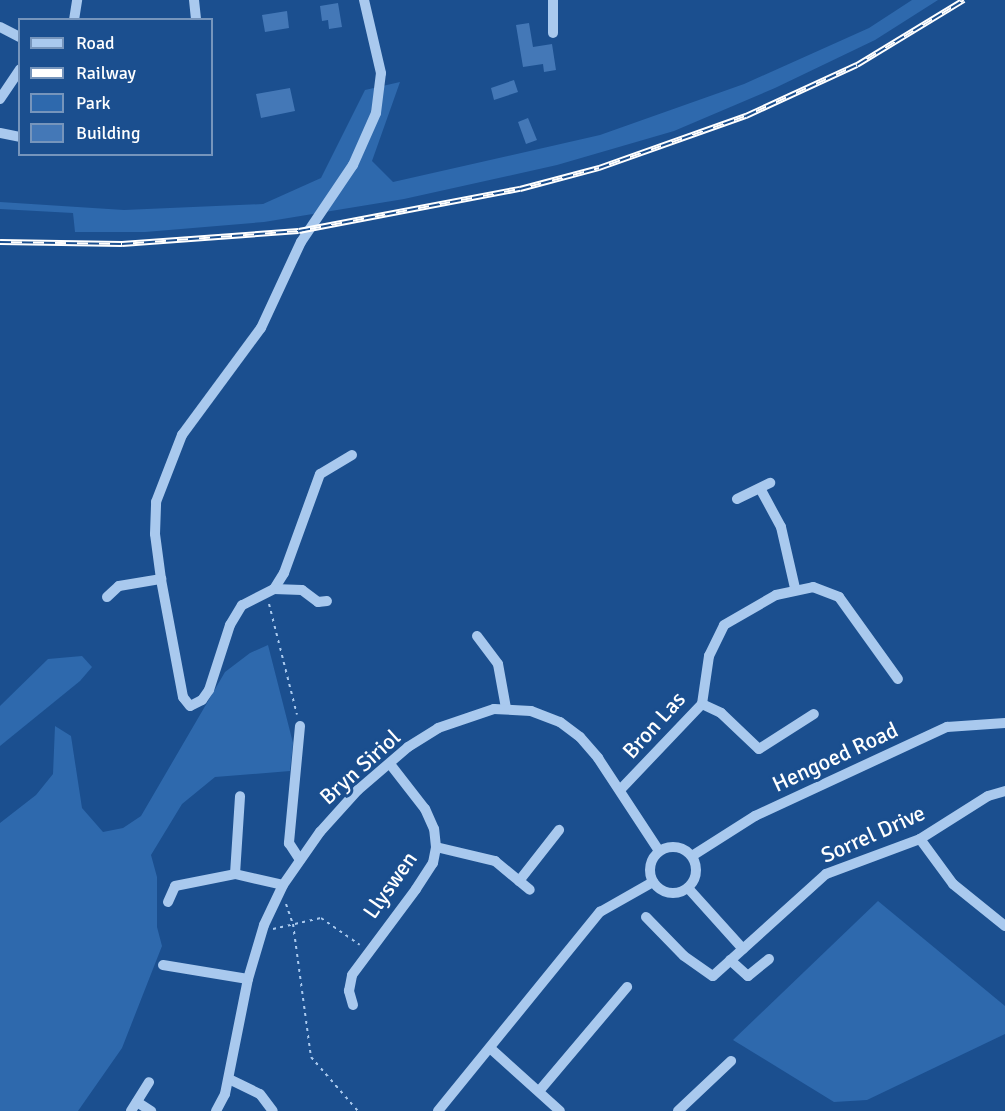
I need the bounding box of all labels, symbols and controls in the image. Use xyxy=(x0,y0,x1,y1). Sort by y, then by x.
legend xyxy=(18,18,213,156)
text: Road xyxy=(76,32,115,54)
text: Railway xyxy=(76,62,136,84)
text: Park xyxy=(76,92,111,114)
text: Building xyxy=(76,122,140,144)
street label: Bron Las xyxy=(617,686,691,764)
street label: Hengoed Road xyxy=(768,716,902,798)
street label: Bryn Siriol xyxy=(314,724,406,810)
street label: Sorrel Drive xyxy=(817,799,929,869)
street label: Llyswen xyxy=(357,846,423,924)

